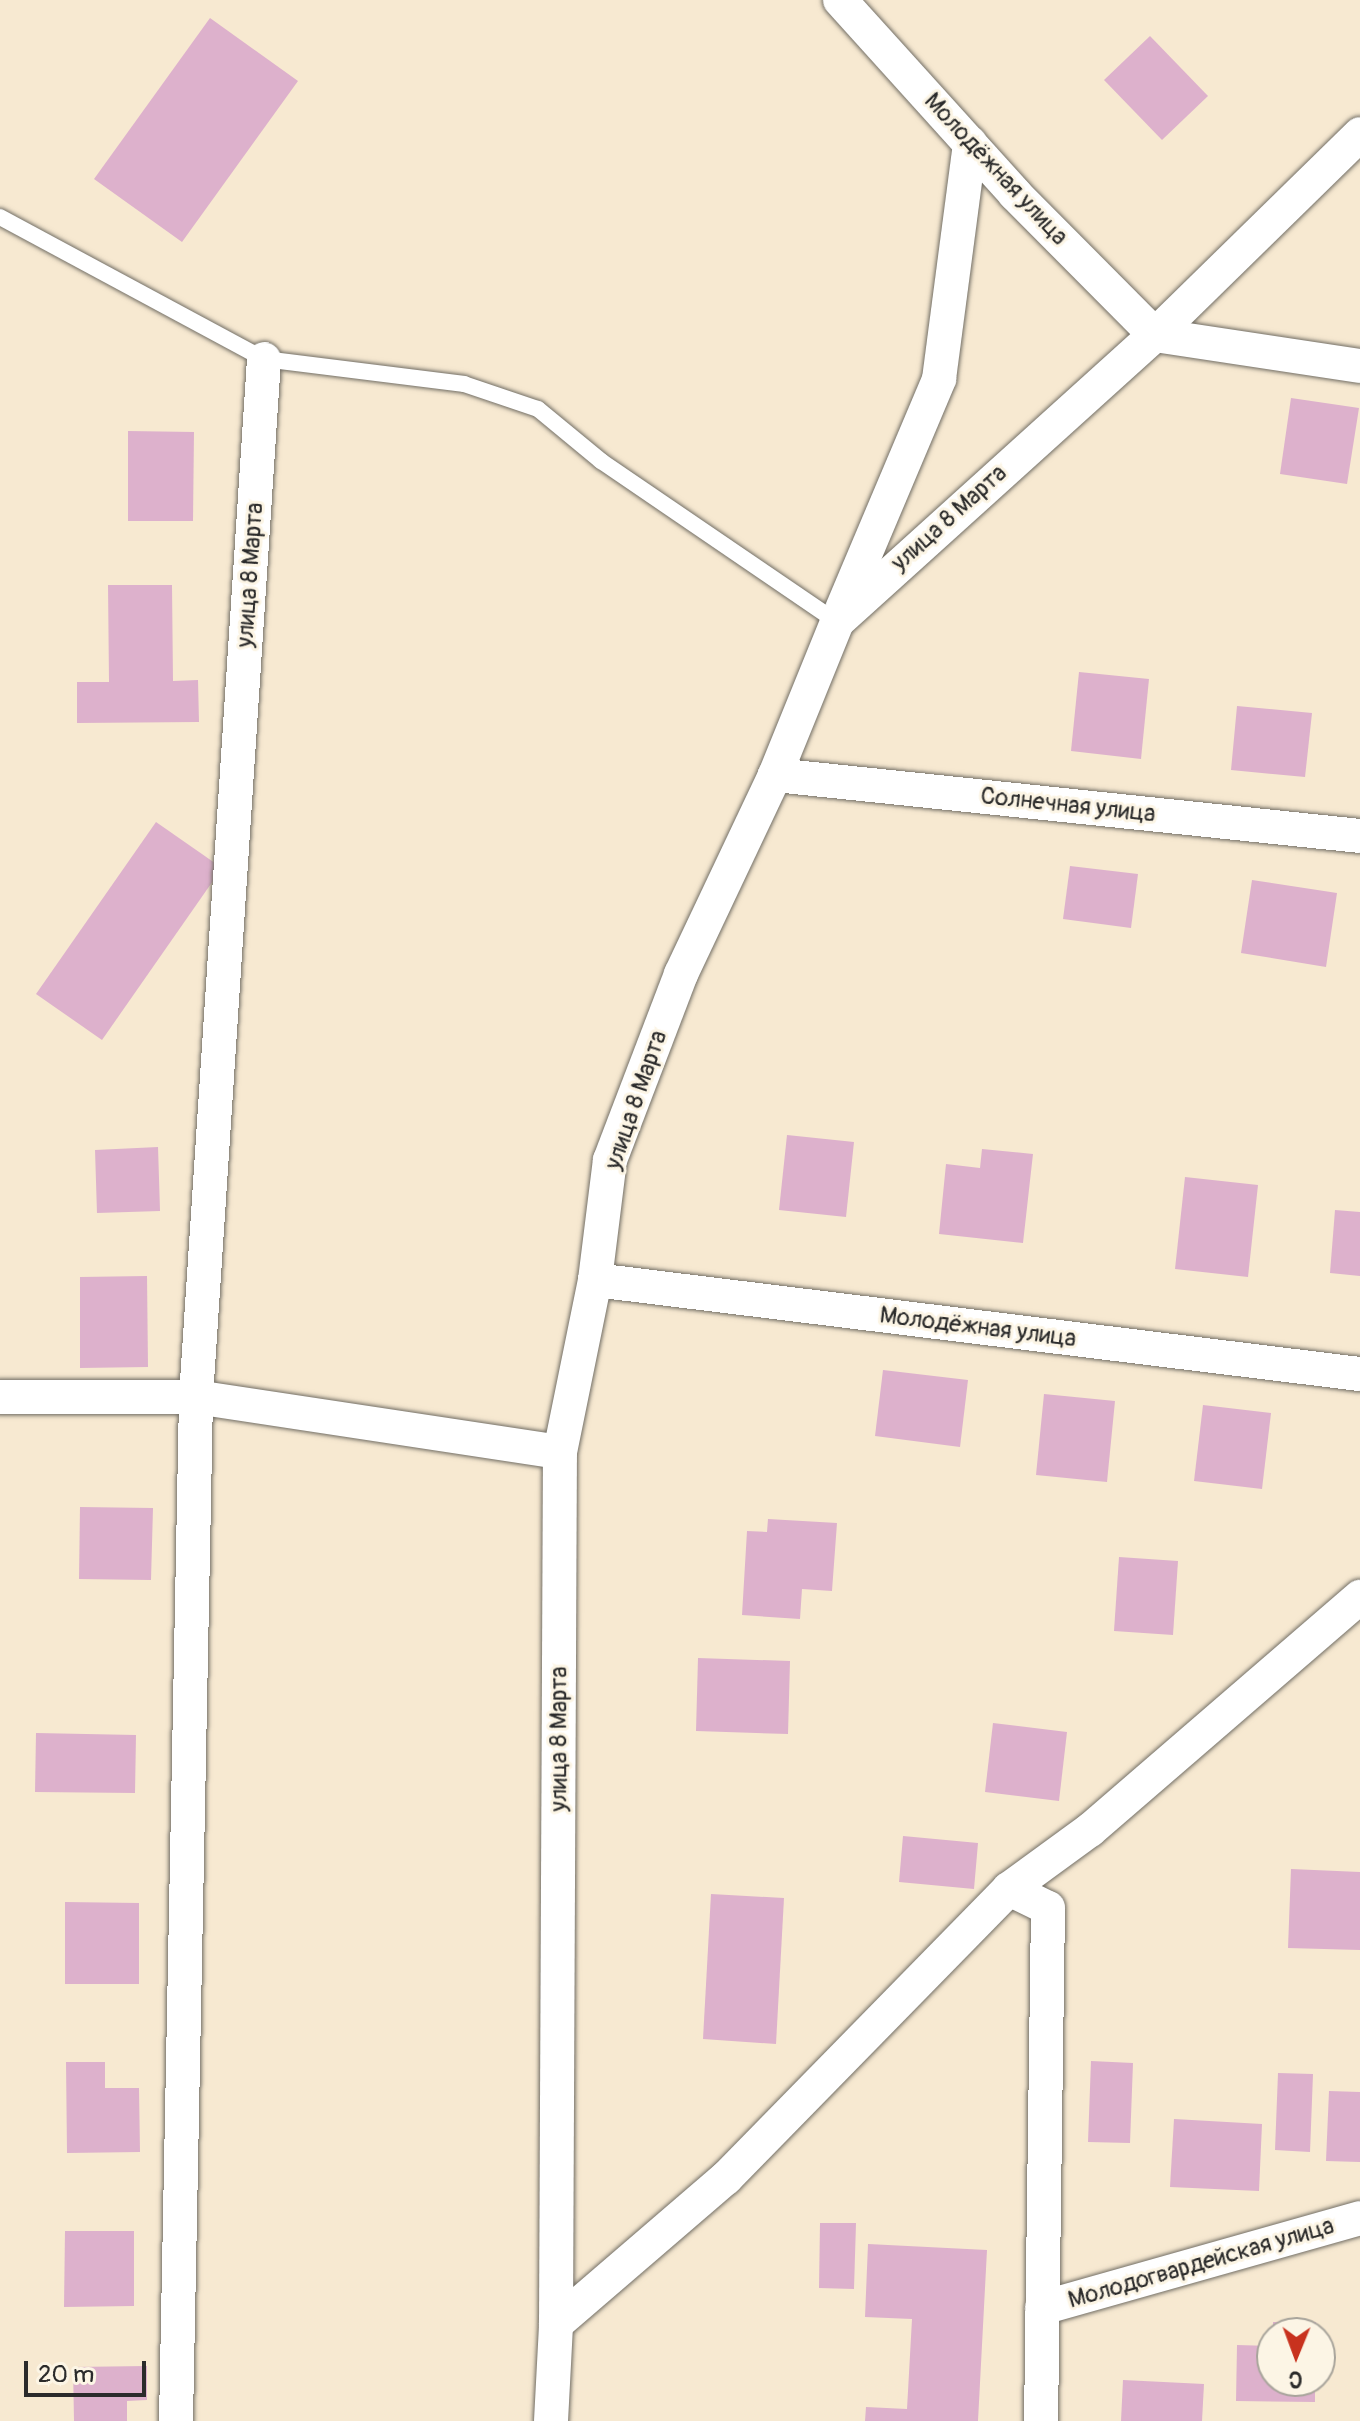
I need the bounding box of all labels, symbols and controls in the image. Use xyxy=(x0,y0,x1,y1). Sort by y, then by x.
street label: Молодёжная улица xyxy=(918,87,1074,251)
street label: улица 8 Марта xyxy=(885,459,1013,577)
street label: улица 8 Марта xyxy=(231,502,269,648)
street label: Солнечная улица xyxy=(979,781,1157,829)
street label: улица 8 Марта xyxy=(599,1027,673,1173)
street label: Молодёжная улица xyxy=(878,1301,1078,1353)
street label: улица 8 Марта xyxy=(545,1666,573,1812)
street label: Молодогвардейская улица xyxy=(1065,2211,1337,2315)
north arrow xyxy=(1256,2317,1336,2397)
scale bar xyxy=(28,2345,150,2395)
text: 20 m xyxy=(38,2360,94,2389)
text: С xyxy=(1289,2365,1303,2393)

